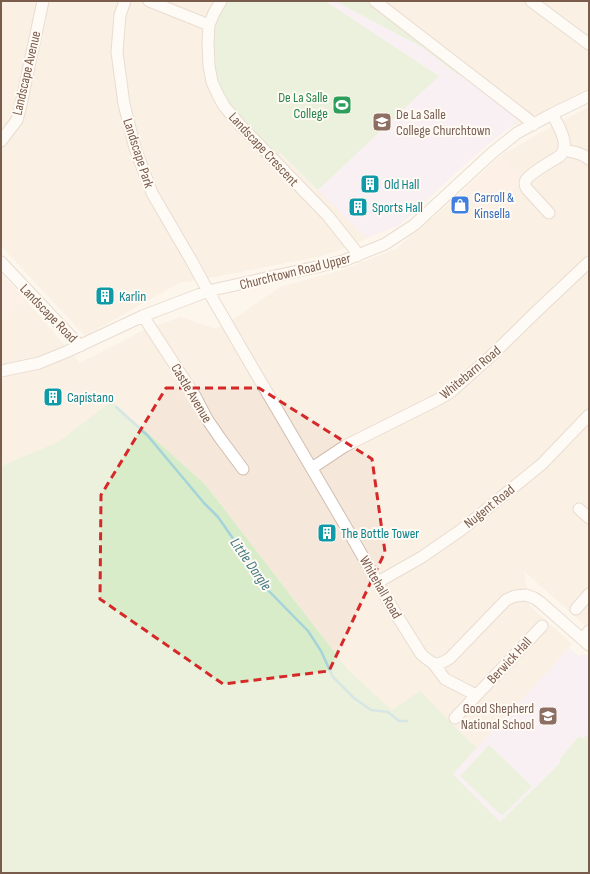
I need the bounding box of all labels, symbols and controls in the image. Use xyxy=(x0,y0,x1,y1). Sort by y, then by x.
street label: Landscape Avenue xyxy=(9,29,44,117)
place label: De La Salle College xyxy=(278,89,328,122)
sports icon: De La Salle College xyxy=(331,94,353,116)
place label: De La Salle College Churchtown xyxy=(396,106,491,139)
street label: Landscape Crescent xyxy=(225,109,302,190)
school or university icon: De La Salle College Churchtown xyxy=(371,111,393,133)
street label: Landscape Park xyxy=(119,116,158,191)
building icon: Old Hall xyxy=(359,173,381,195)
place label: Old Hall xyxy=(384,176,419,193)
place label: Carroll & Kinsella xyxy=(474,189,514,222)
shop icon: Carroll & Kinsella xyxy=(449,194,471,216)
building icon: Sports Hall xyxy=(347,196,369,218)
place label: Sports Hall xyxy=(372,199,423,216)
street label: Churchtown Road Upper xyxy=(238,249,352,294)
street label: Landscape Road xyxy=(16,280,81,346)
building icon: Karlin xyxy=(94,285,116,307)
place label: Karlin xyxy=(119,288,146,305)
street label: Whitebarn Road xyxy=(436,342,504,403)
street label: Castle Avenue xyxy=(167,361,216,426)
building icon: Capistano xyxy=(42,386,64,408)
place label: Capistano xyxy=(67,389,114,406)
street label: Nugent Road xyxy=(461,481,518,532)
building icon: The Bottle Tower xyxy=(316,522,338,544)
place label: The Bottle Tower xyxy=(341,525,419,542)
water label: Little Dargle xyxy=(226,534,276,594)
street label: Whitehall Road xyxy=(356,553,405,622)
street label: Berwick Hall xyxy=(484,634,535,687)
place label: Good Shepherd National School xyxy=(461,700,534,733)
school or university icon: Good Shepherd National School xyxy=(537,705,559,727)

